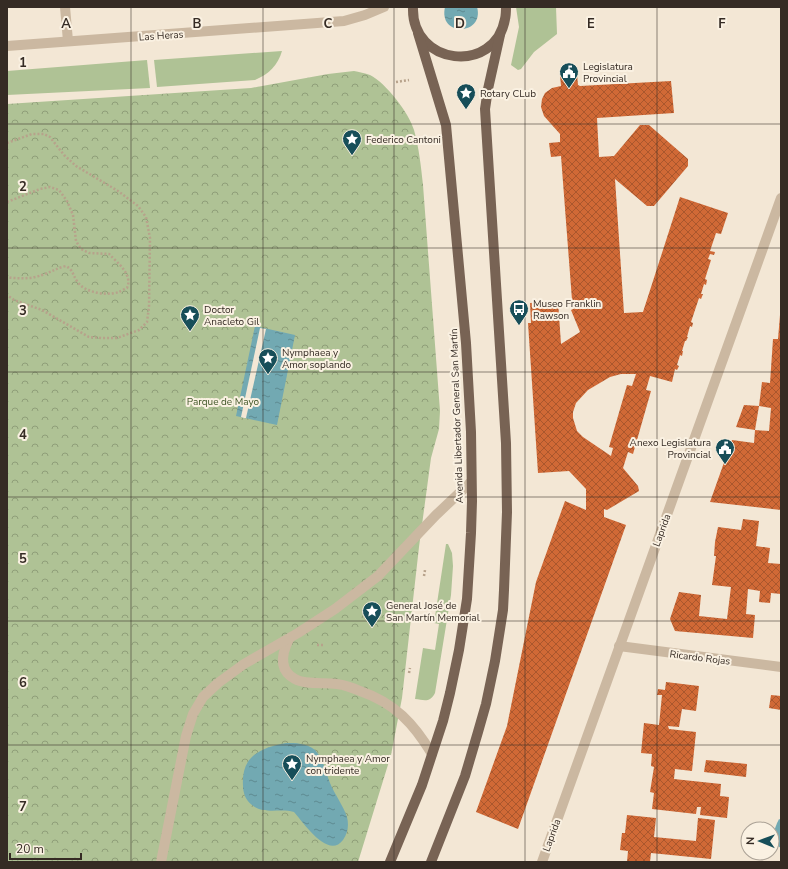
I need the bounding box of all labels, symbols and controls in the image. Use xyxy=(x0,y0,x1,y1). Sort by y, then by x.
text: A xyxy=(61,15,71,33)
text: B xyxy=(193,15,202,33)
text: C xyxy=(324,15,333,33)
text: D xyxy=(455,15,465,33)
text: E xyxy=(587,15,595,33)
text: F xyxy=(718,15,726,33)
street label: Las Heras xyxy=(138,27,184,45)
text: 1 xyxy=(19,54,27,72)
place label: Legislatura Provincial xyxy=(583,60,633,86)
public building icon: Legislatura Provincial xyxy=(558,61,580,89)
place icon: Rotary CLub xyxy=(455,82,477,110)
place label: Rotary CLub xyxy=(480,87,536,101)
place icon: Federico Cantoni xyxy=(341,128,363,156)
place label: Federico Cantoni xyxy=(366,133,441,147)
text: 2 xyxy=(19,178,27,196)
place label: Museo Franklin Rawson xyxy=(533,297,601,323)
bus stop icon: Museo Franklin Rawson xyxy=(508,298,530,326)
text: 3 xyxy=(19,302,27,320)
place label: Doctor Anacleto Gil xyxy=(204,303,259,329)
place icon: Doctor Anacleto Gil xyxy=(179,304,201,332)
street label: Avenida Libertador General San Martín xyxy=(447,328,467,504)
place label: Nymphaea y Amor soplando xyxy=(282,346,352,372)
place icon: Nymphaea y Amor soplando xyxy=(257,347,279,375)
park label: Parque de Mayo xyxy=(187,395,260,409)
text: 4 xyxy=(19,426,27,444)
place label: Anexo Legislatura Provincial xyxy=(630,436,711,462)
public building icon: Anexo Legislatura Provincial xyxy=(714,437,736,465)
street label: Laprida xyxy=(650,512,674,549)
text: 5 xyxy=(19,550,27,568)
place label: General José de San Martín Memorial xyxy=(386,599,480,625)
place icon: General José de San Martín Memorial xyxy=(361,600,383,628)
street label: Ricardo Rojas xyxy=(669,647,731,669)
text: 6 xyxy=(19,674,27,692)
place label: Nymphaea y Amor con tridente xyxy=(306,752,390,778)
place icon: Nymphaea y Amor con tridente xyxy=(281,753,303,781)
text: 7 xyxy=(19,798,27,816)
street label: Laprida xyxy=(540,817,564,854)
north arrow xyxy=(740,821,780,861)
scale bar xyxy=(10,835,81,861)
text: N xyxy=(743,837,758,845)
text: 20 m xyxy=(16,841,44,857)

